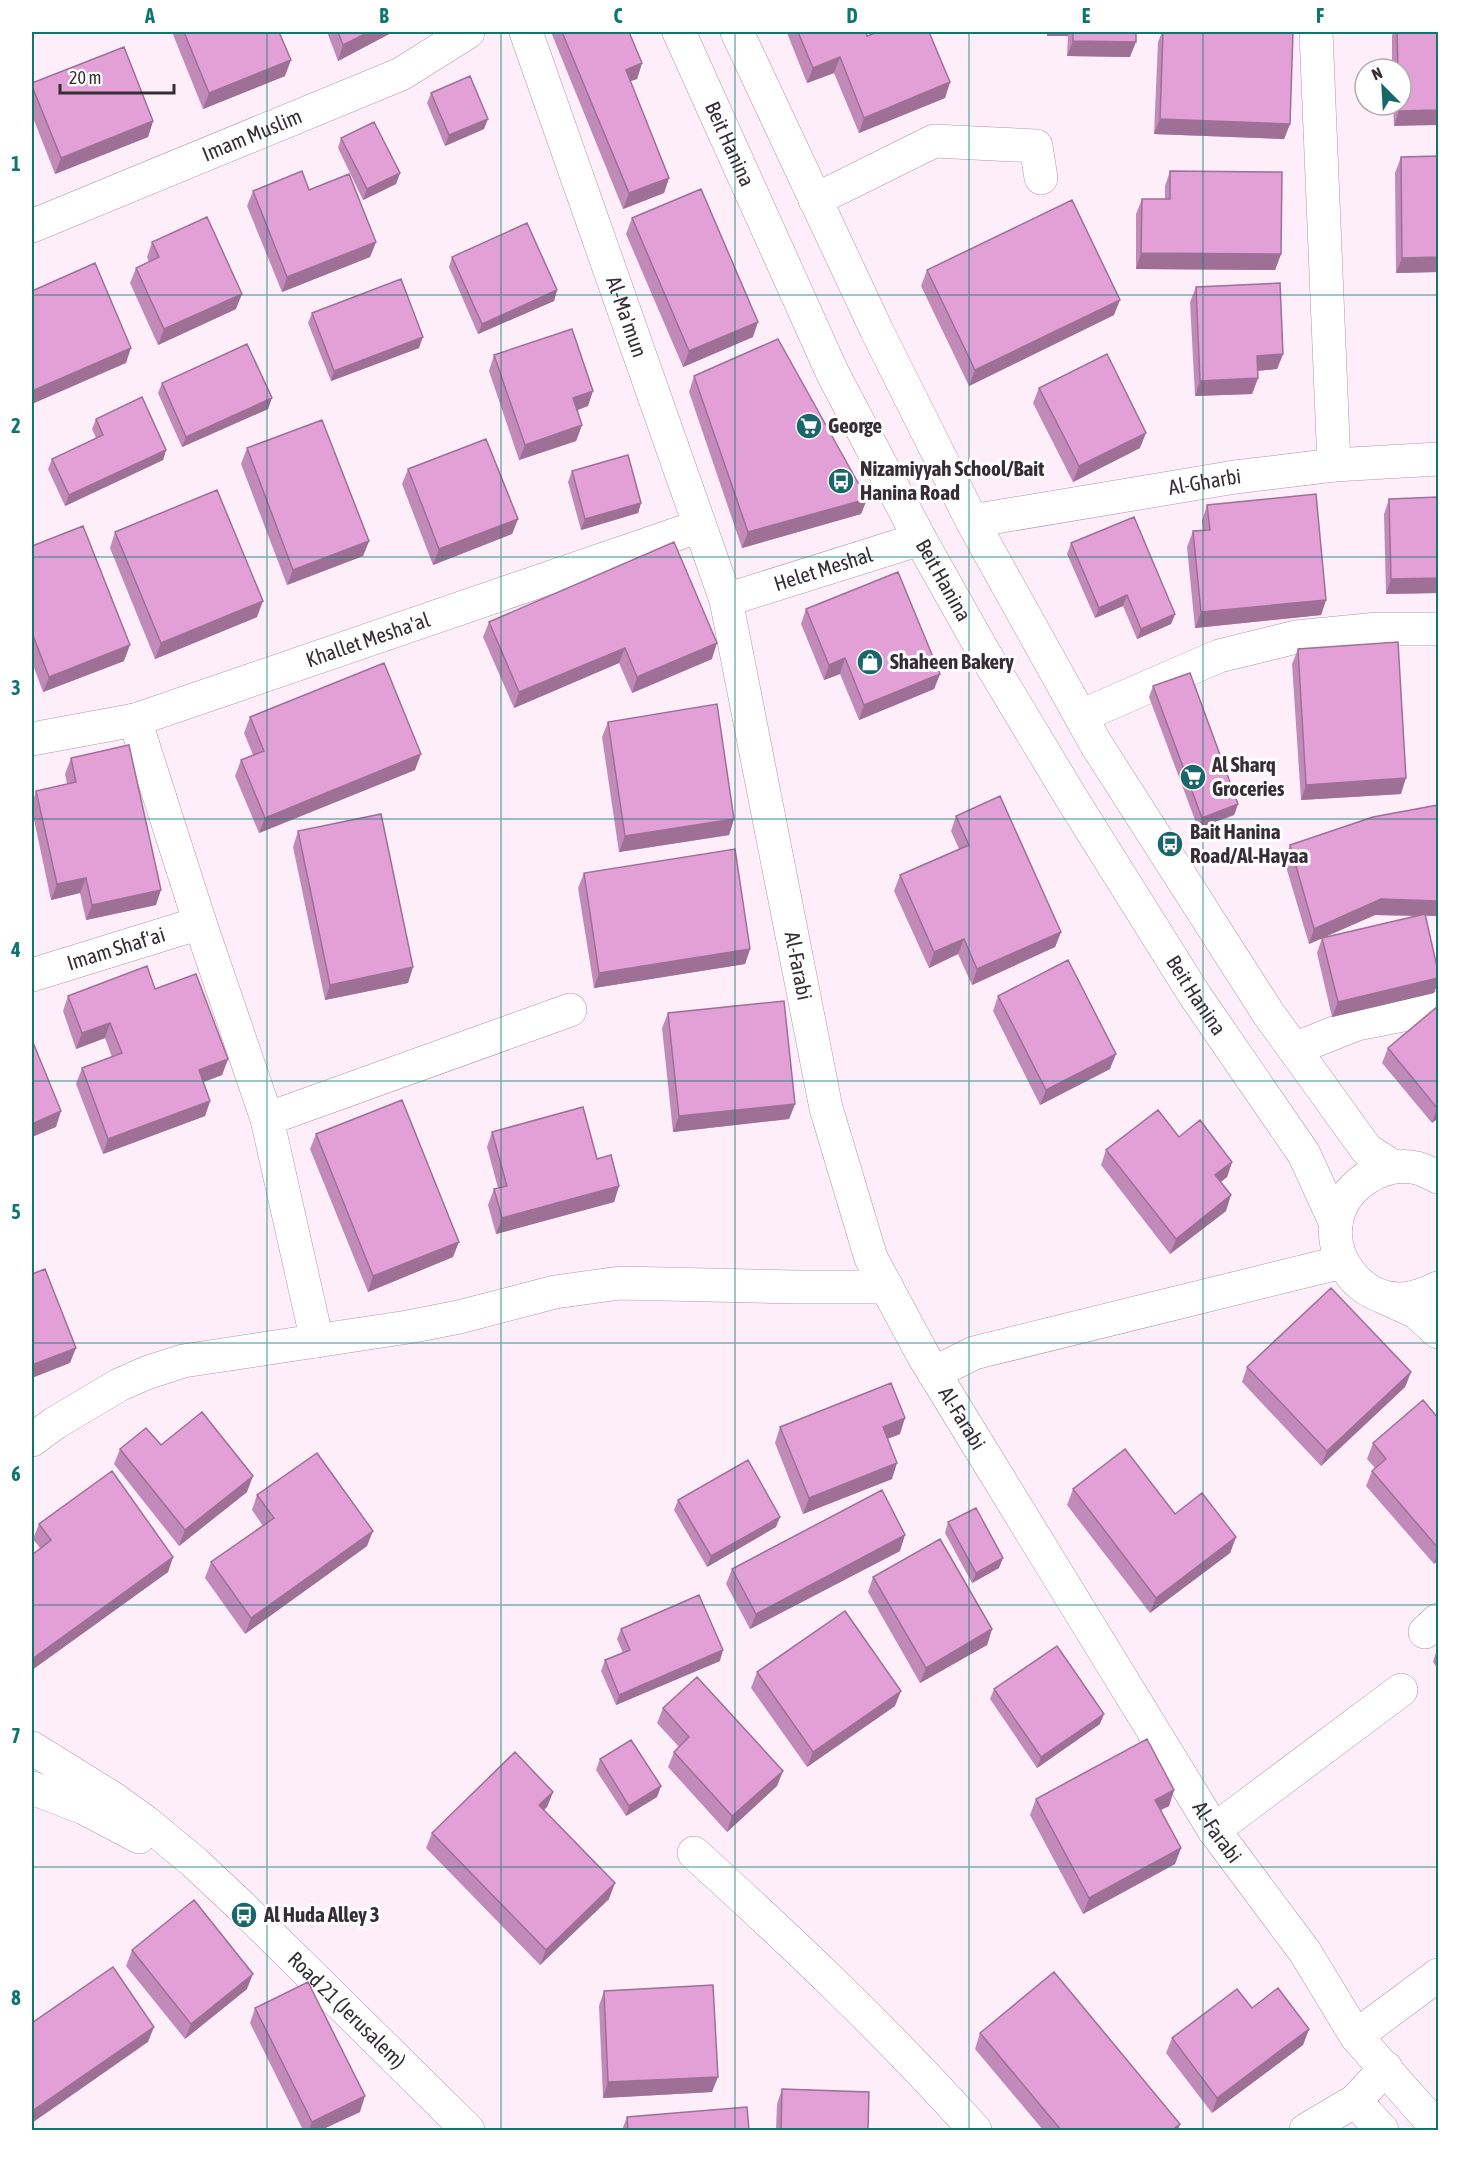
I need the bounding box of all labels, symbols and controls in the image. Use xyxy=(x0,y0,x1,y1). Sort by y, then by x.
text: A xyxy=(144,4,155,27)
text: B xyxy=(379,4,389,27)
text: C xyxy=(614,4,623,27)
text: D xyxy=(846,4,858,27)
text: E xyxy=(1082,4,1091,27)
text: F xyxy=(1316,4,1324,27)
scale bar xyxy=(60,57,174,95)
north arrow xyxy=(1353,57,1413,117)
text: N xyxy=(1369,63,1385,83)
text: 20 m xyxy=(69,67,101,88)
street label: Beit Hanina xyxy=(701,98,760,190)
street label: Imam Muslim xyxy=(198,103,305,166)
text: 1 xyxy=(11,152,21,175)
street label: Al-Ma'mun xyxy=(602,273,652,360)
supermarket icon: George xyxy=(794,411,824,441)
place label: George xyxy=(828,413,882,437)
text: 2 xyxy=(11,414,21,437)
place label: Nizamiyyah School/Bait Hanina Road xyxy=(860,456,1044,504)
street label: Al-Gharbi xyxy=(1167,463,1242,499)
bus stop icon: Nizamiyyah School/Bait Hanina Road xyxy=(826,466,856,496)
street label: Beit Hanina xyxy=(912,535,977,625)
street label: Helet Meshal xyxy=(771,542,876,595)
street label: Khallet Mesha'al xyxy=(302,607,433,671)
shop icon: Shaheen Bakery xyxy=(855,647,885,677)
place label: Shaheen Bakery xyxy=(890,649,1014,673)
text: 3 xyxy=(11,676,21,699)
place label: Al Sharq Groceries xyxy=(1211,752,1285,800)
supermarket icon: Al Sharq Groceries xyxy=(1178,762,1208,792)
place label: Bait Hanina Road/Al-Hayaa xyxy=(1190,819,1308,867)
bus stop icon: Bait Hanina Road/Al-Hayaa xyxy=(1155,829,1185,859)
street label: Imam Shaf'ai xyxy=(64,922,168,974)
street label: Al-Farabi xyxy=(781,929,817,1002)
text: 4 xyxy=(10,938,21,961)
street label: Beit Hanina xyxy=(1162,951,1232,1039)
text: 5 xyxy=(11,1200,21,1223)
street label: Al-Farabi xyxy=(934,1382,991,1454)
text: 6 xyxy=(11,1462,21,1485)
text: 7 xyxy=(11,1724,21,1747)
street label: Al-Farabi xyxy=(1188,1797,1247,1867)
bus stop icon: Al Huda Alley 3 xyxy=(229,1900,259,1930)
place label: Al Huda Alley 3 xyxy=(263,1902,380,1926)
street label: Road 21 (Jerusalem) xyxy=(283,1946,411,2073)
text: 8 xyxy=(11,1986,21,2009)

